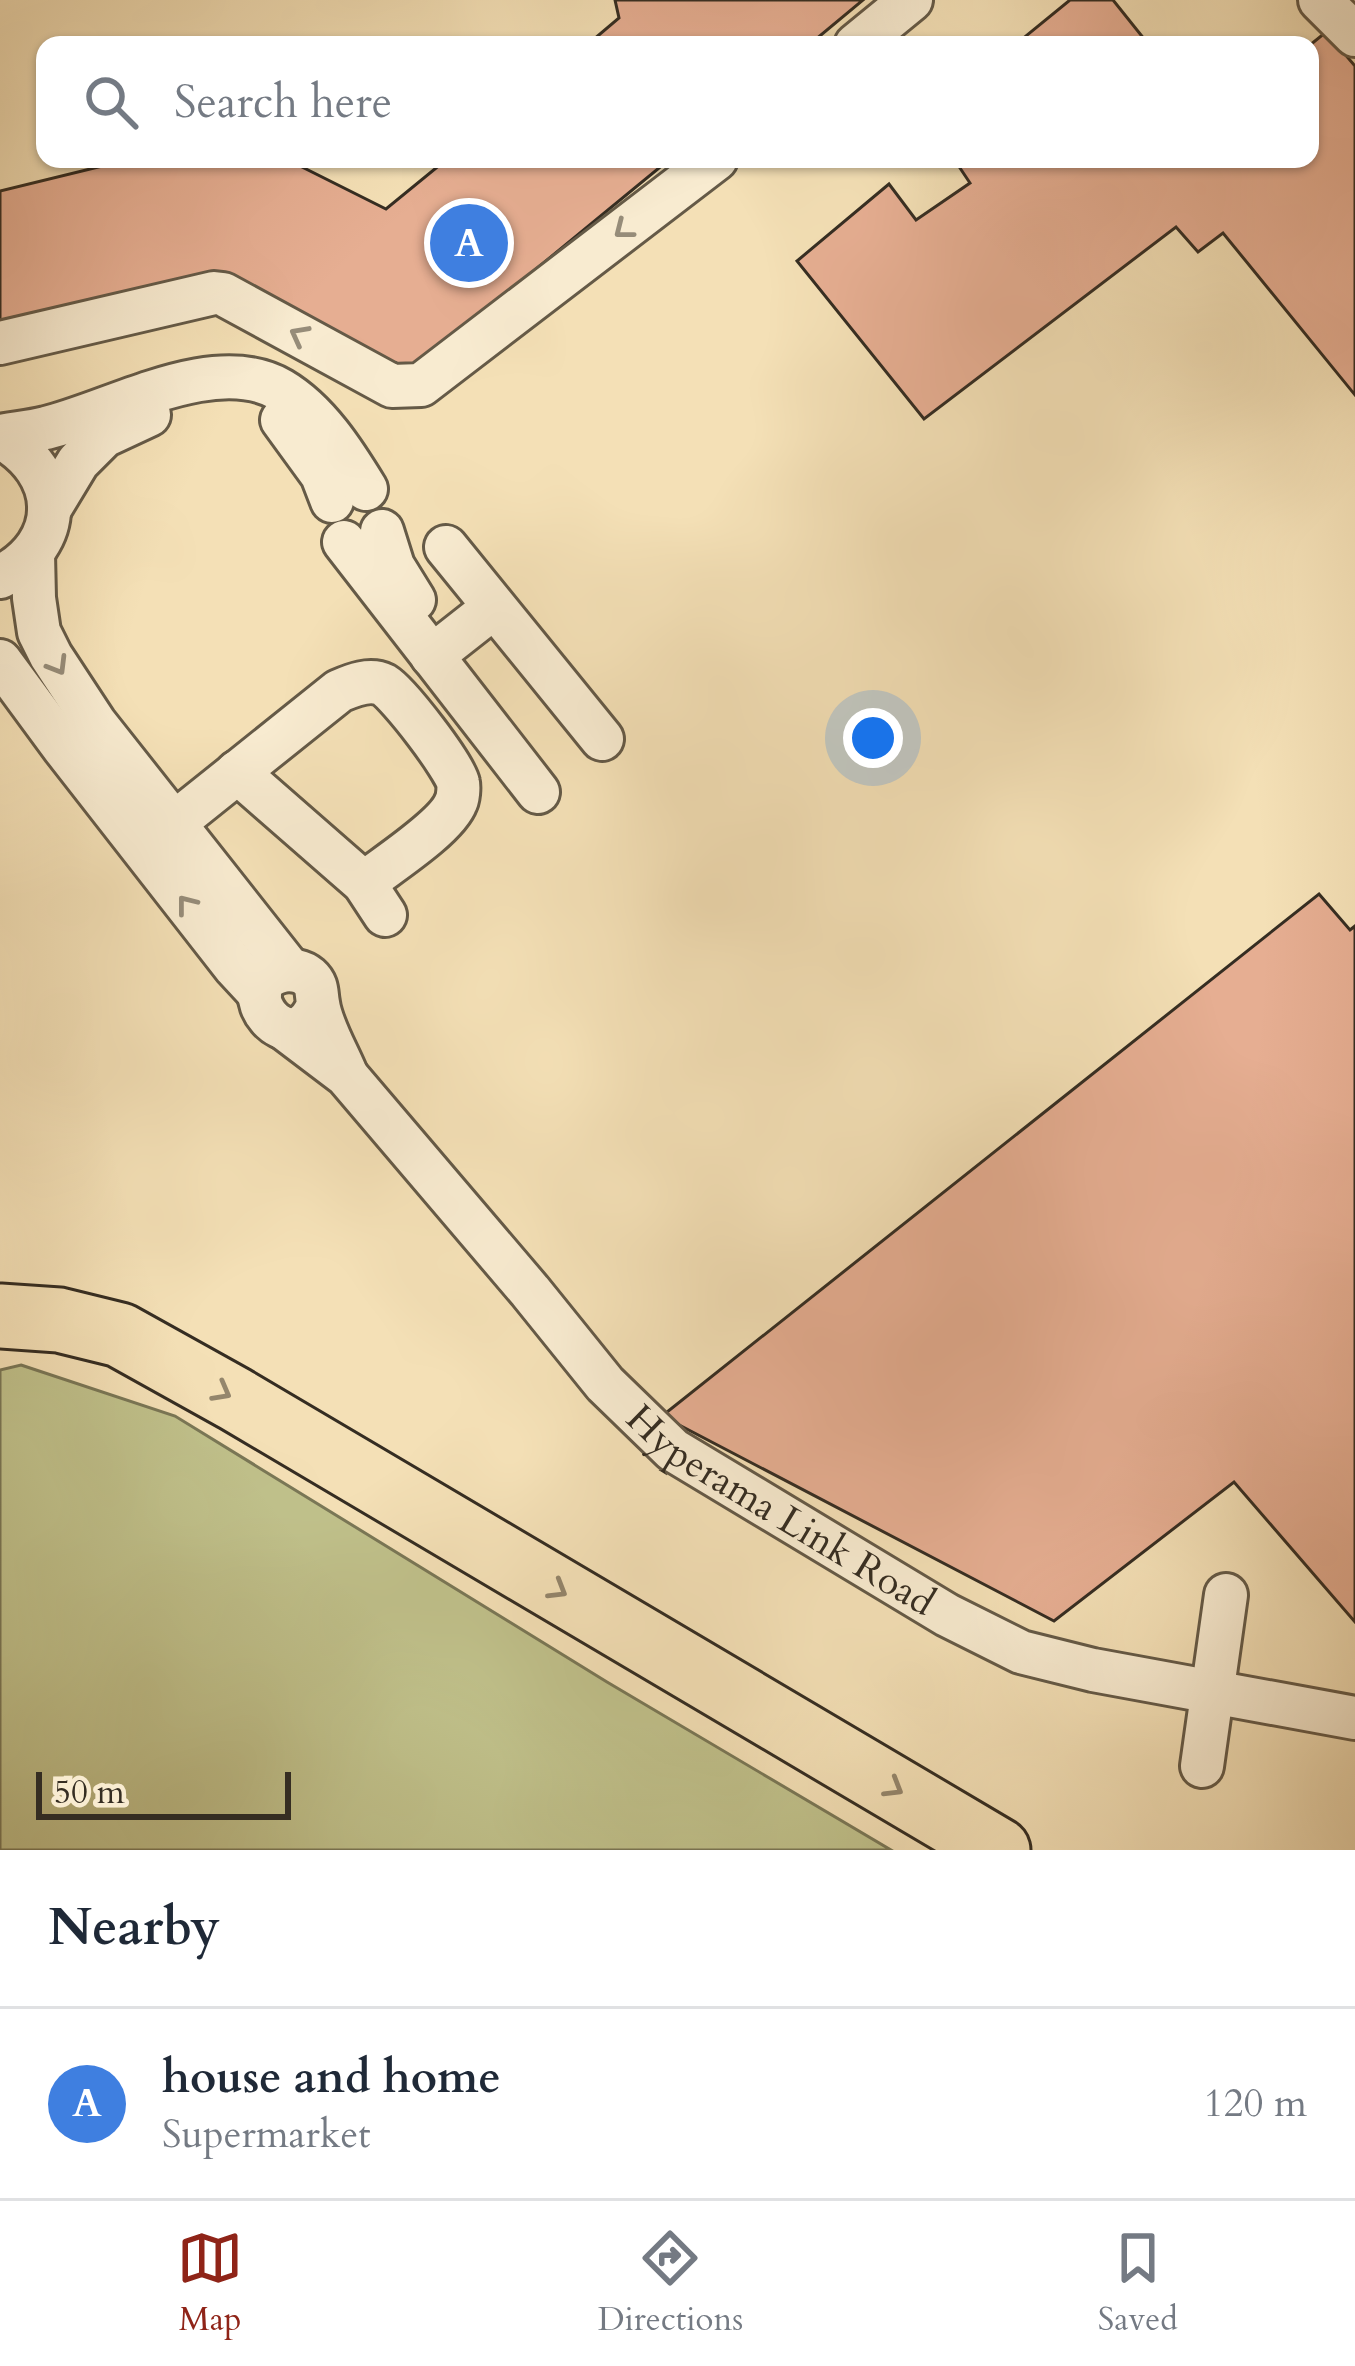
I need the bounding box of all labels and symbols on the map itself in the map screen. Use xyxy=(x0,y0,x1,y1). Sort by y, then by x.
pin: A xyxy=(430,198,508,288)
one-way arrow xyxy=(615,216,637,238)
one-way arrow xyxy=(290,326,311,349)
one-way arrow xyxy=(44,653,66,675)
your location xyxy=(843,708,903,768)
one-way arrow xyxy=(179,895,200,917)
one-way arrow xyxy=(209,1378,231,1401)
street label: Hyperama Link Road xyxy=(615,1392,945,1628)
one-way arrow xyxy=(545,1576,567,1598)
scale bar xyxy=(36,1766,291,1819)
one-way arrow xyxy=(881,1774,903,1797)

